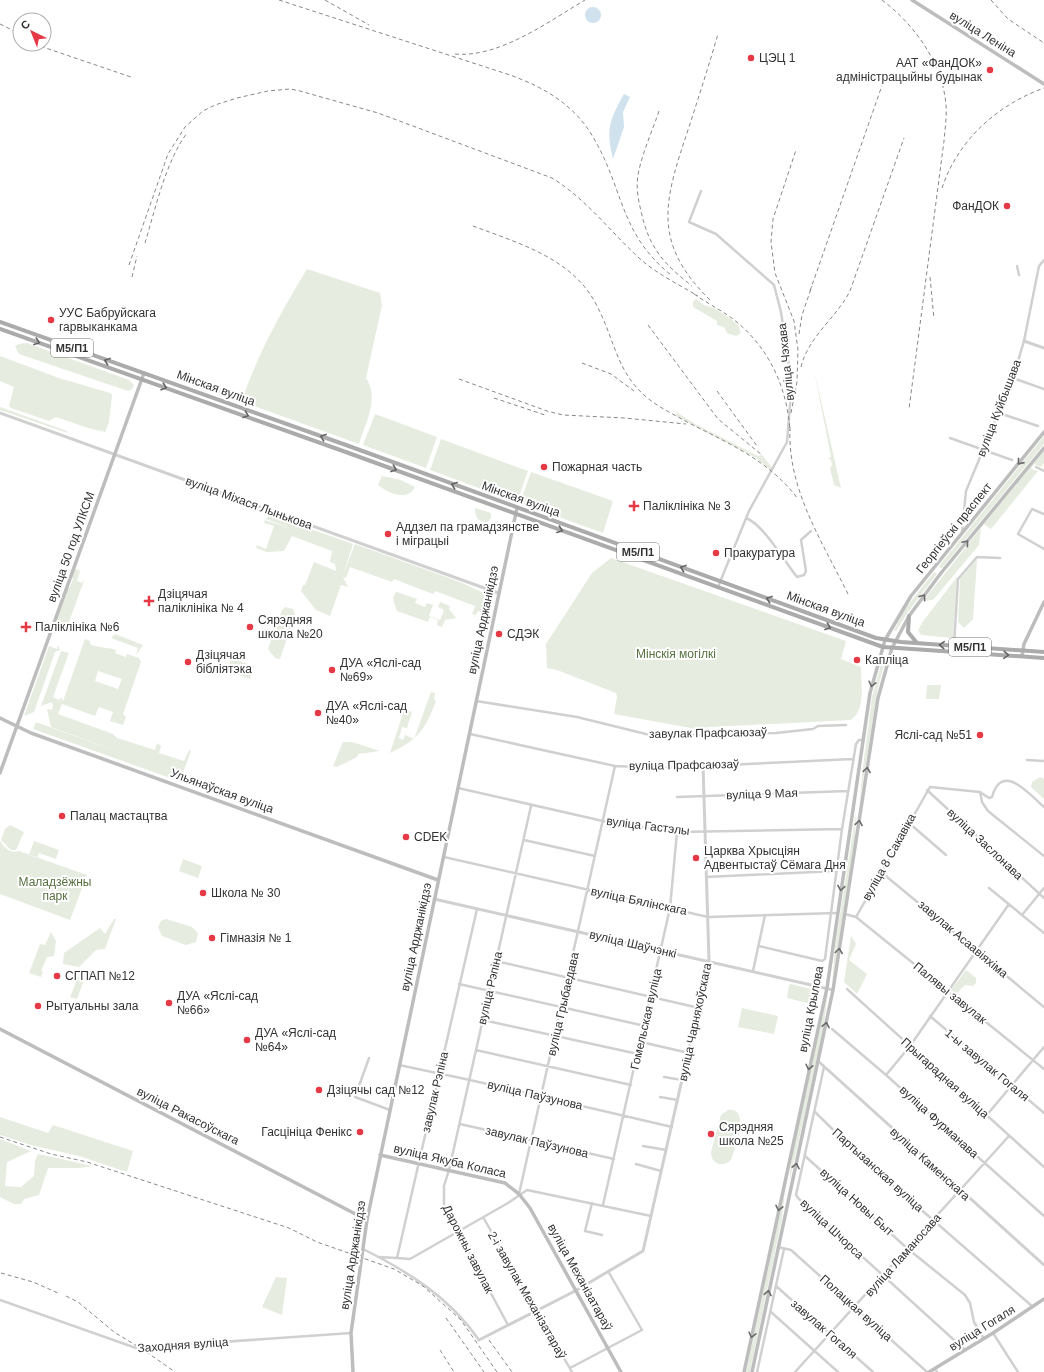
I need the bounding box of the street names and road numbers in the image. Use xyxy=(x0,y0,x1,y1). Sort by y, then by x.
street label: вуліца Леніна xyxy=(947,8,1019,60)
street label: вуліца Чэхава xyxy=(775,322,797,401)
road number: М5/П1 xyxy=(51,339,93,357)
street label: вуліца Куйбышава xyxy=(974,357,1024,459)
street label: Мінская вуліца xyxy=(175,367,257,409)
street label: вуліца Міхася Лынькова xyxy=(184,474,315,533)
street label: Мінская вуліца xyxy=(480,478,562,520)
street label: Георгіеўскі праспект xyxy=(913,479,995,576)
street label: вуліца 50 год УЛКСМ xyxy=(45,490,97,604)
road number: М5/П1 xyxy=(617,543,659,561)
street label: вуліца Арджанікідзэ xyxy=(465,565,501,675)
street label: Мінская вуліца xyxy=(785,588,867,630)
road number: М5/П1 xyxy=(949,638,991,656)
street label: завулак Прафсаюзаў xyxy=(649,725,767,741)
street label: вуліца Прафсаюзаў xyxy=(629,757,739,773)
street label: Ульянаўская вуліца xyxy=(168,766,276,816)
street label: вуліца 9 Мая xyxy=(726,786,798,802)
street label: вуліца Заслонава xyxy=(944,805,1026,883)
street label: вуліца 8 Сакавіка xyxy=(859,811,919,903)
street label: вуліца Гастэлы xyxy=(606,814,690,838)
street label: вуліца Арджанікідзэ xyxy=(398,882,434,992)
street label: вуліца Бялінскага xyxy=(590,884,689,918)
street label: завулак Асаавіяхіма xyxy=(915,897,1011,981)
street label: вуліца Шаўчэнкі xyxy=(588,927,678,961)
street label: вуліца Рэпіна xyxy=(475,950,505,1026)
street label: вуліца Грыбаедава xyxy=(544,951,582,1057)
street label: Палявы завулак xyxy=(911,959,990,1027)
street label: вуліца Чарняхоўскага xyxy=(676,961,714,1082)
street label: вуліца Крылова xyxy=(796,964,826,1053)
street label: Гомельская вуліца xyxy=(628,967,665,1071)
street label: 1-ы завулак Гогаля xyxy=(942,1026,1032,1104)
street label: Прыгарадная вуліца xyxy=(898,1035,992,1121)
street label: завулак Рэпіна xyxy=(419,1050,451,1134)
street label: вуліца Паўзунова xyxy=(486,1077,584,1113)
street label: вуліца Фурманава xyxy=(897,1083,982,1161)
street label: вуліца Ракасоўскага xyxy=(135,1084,242,1148)
street label: завулак Паўзунова xyxy=(484,1123,590,1161)
street label: вуліца Каменскага xyxy=(887,1124,973,1204)
street label: Партызанская вуліца xyxy=(830,1125,927,1215)
street label: вуліца Якуба Коласа xyxy=(392,1141,508,1181)
street label: вуліца Новы Быт xyxy=(817,1165,897,1239)
street label: вуліца Шчорса xyxy=(797,1196,867,1262)
street label: вуліца Арджанікідзэ xyxy=(337,1199,369,1311)
street label: Дарожны завулак xyxy=(440,1202,497,1296)
street label: вуліца Ламаносава xyxy=(862,1210,944,1299)
street label: вуліца Механізатараў xyxy=(545,1221,615,1333)
street label: 2-і завулак Механізатараў xyxy=(485,1229,569,1361)
street label: Полацкая вуліца xyxy=(817,1272,895,1344)
street label: завулак Гогаля xyxy=(788,1297,860,1361)
street label: вуліца Гогаля xyxy=(946,1302,1018,1354)
street label: Заходняя вуліца xyxy=(137,1335,229,1355)

